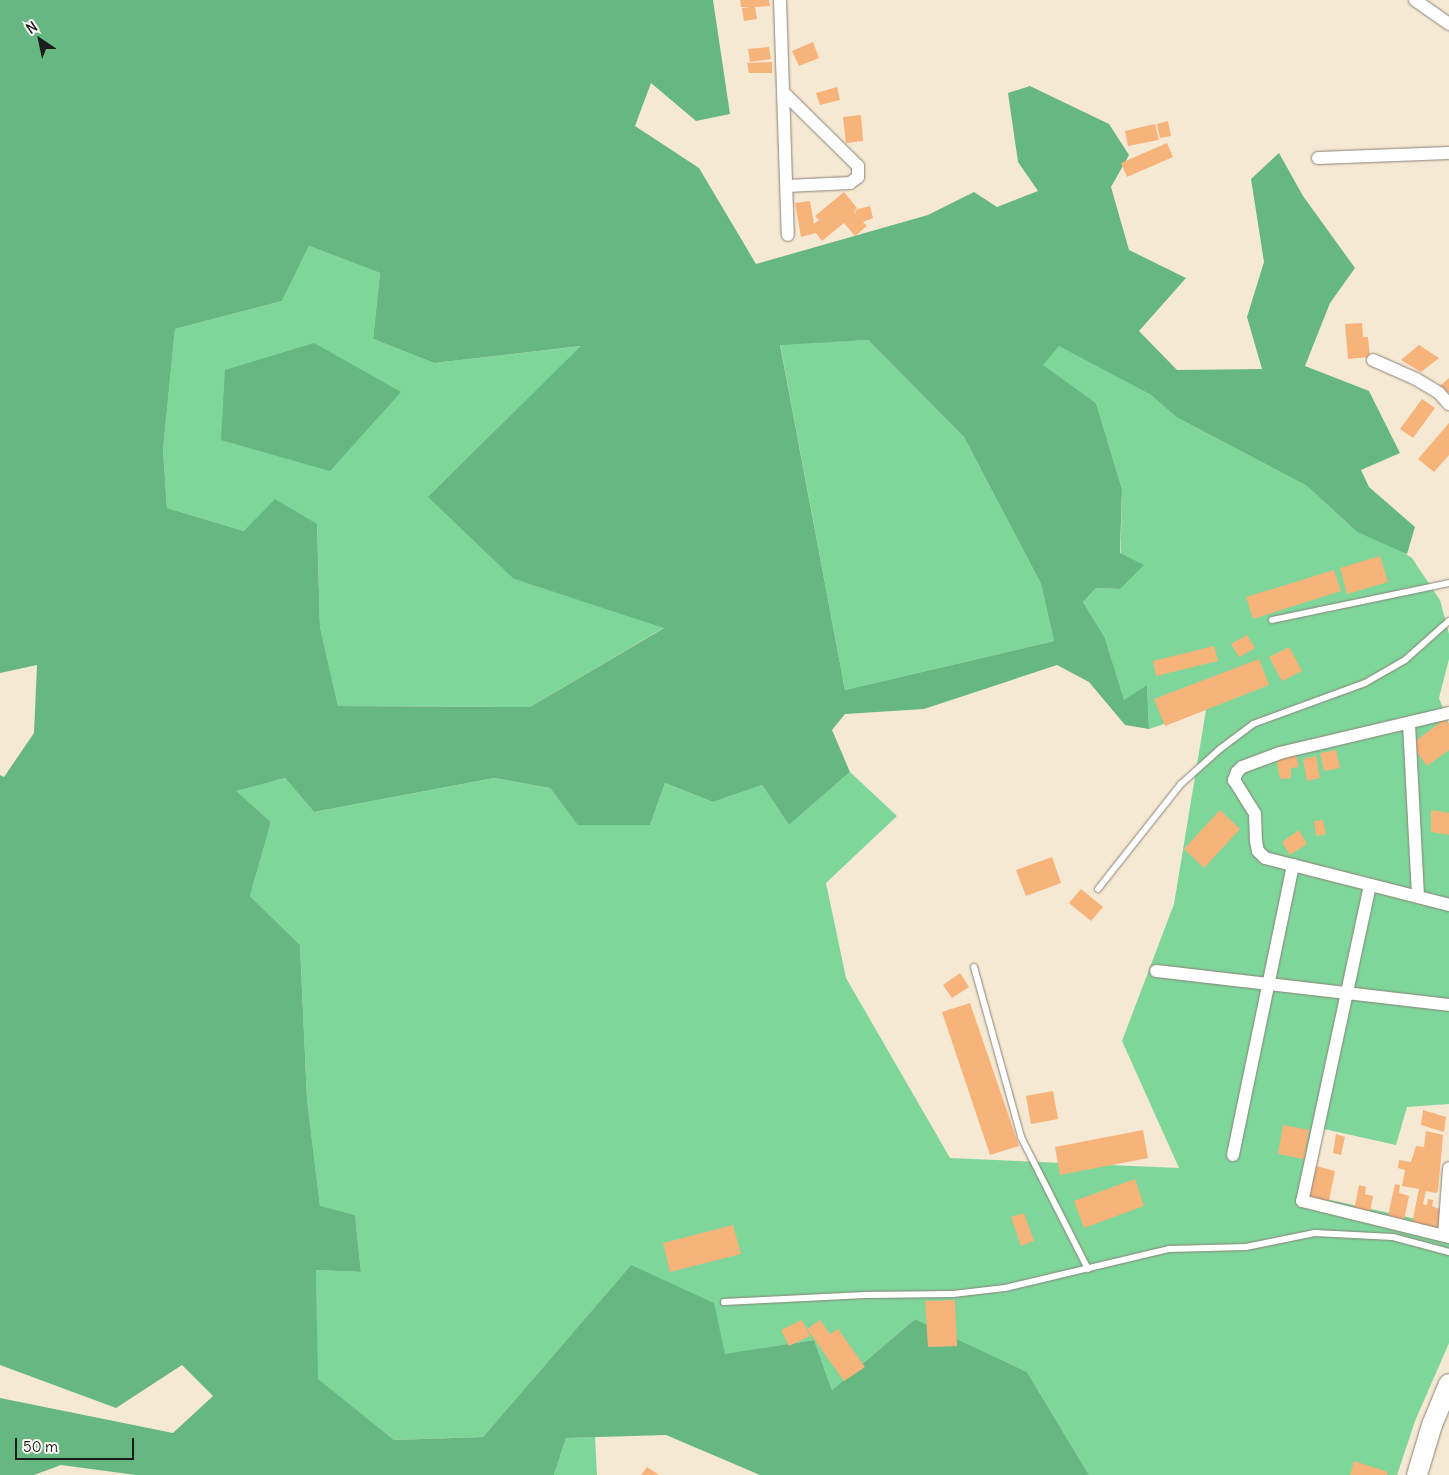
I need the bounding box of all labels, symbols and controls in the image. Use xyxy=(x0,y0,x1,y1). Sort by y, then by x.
north arrow xyxy=(15,15,65,65)
text: N xyxy=(23,17,41,38)
scale bar xyxy=(18,1428,136,1460)
text: 50 m xyxy=(23,1437,58,1456)

